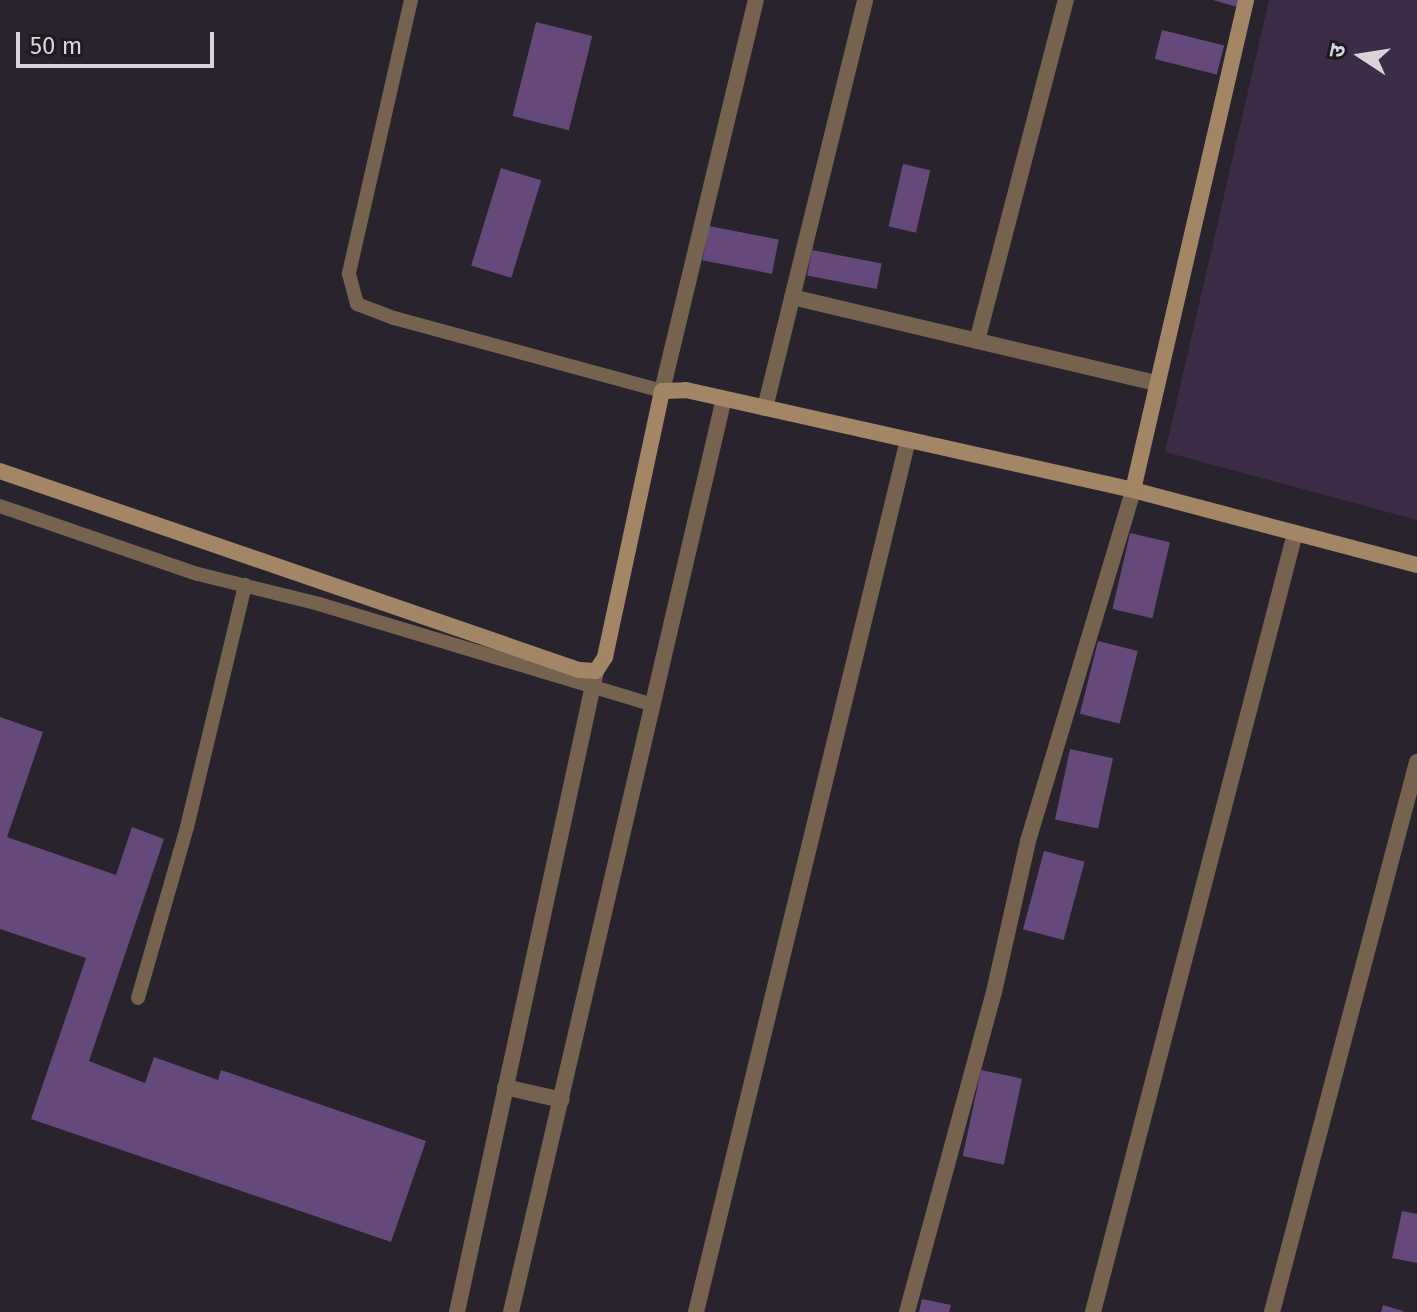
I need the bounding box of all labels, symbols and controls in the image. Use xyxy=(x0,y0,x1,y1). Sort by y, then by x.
scale bar xyxy=(20,16,218,66)
north arrow xyxy=(1321,16,1401,96)
text: 50 m xyxy=(30,32,82,60)
text: उ xyxy=(1322,42,1352,60)

